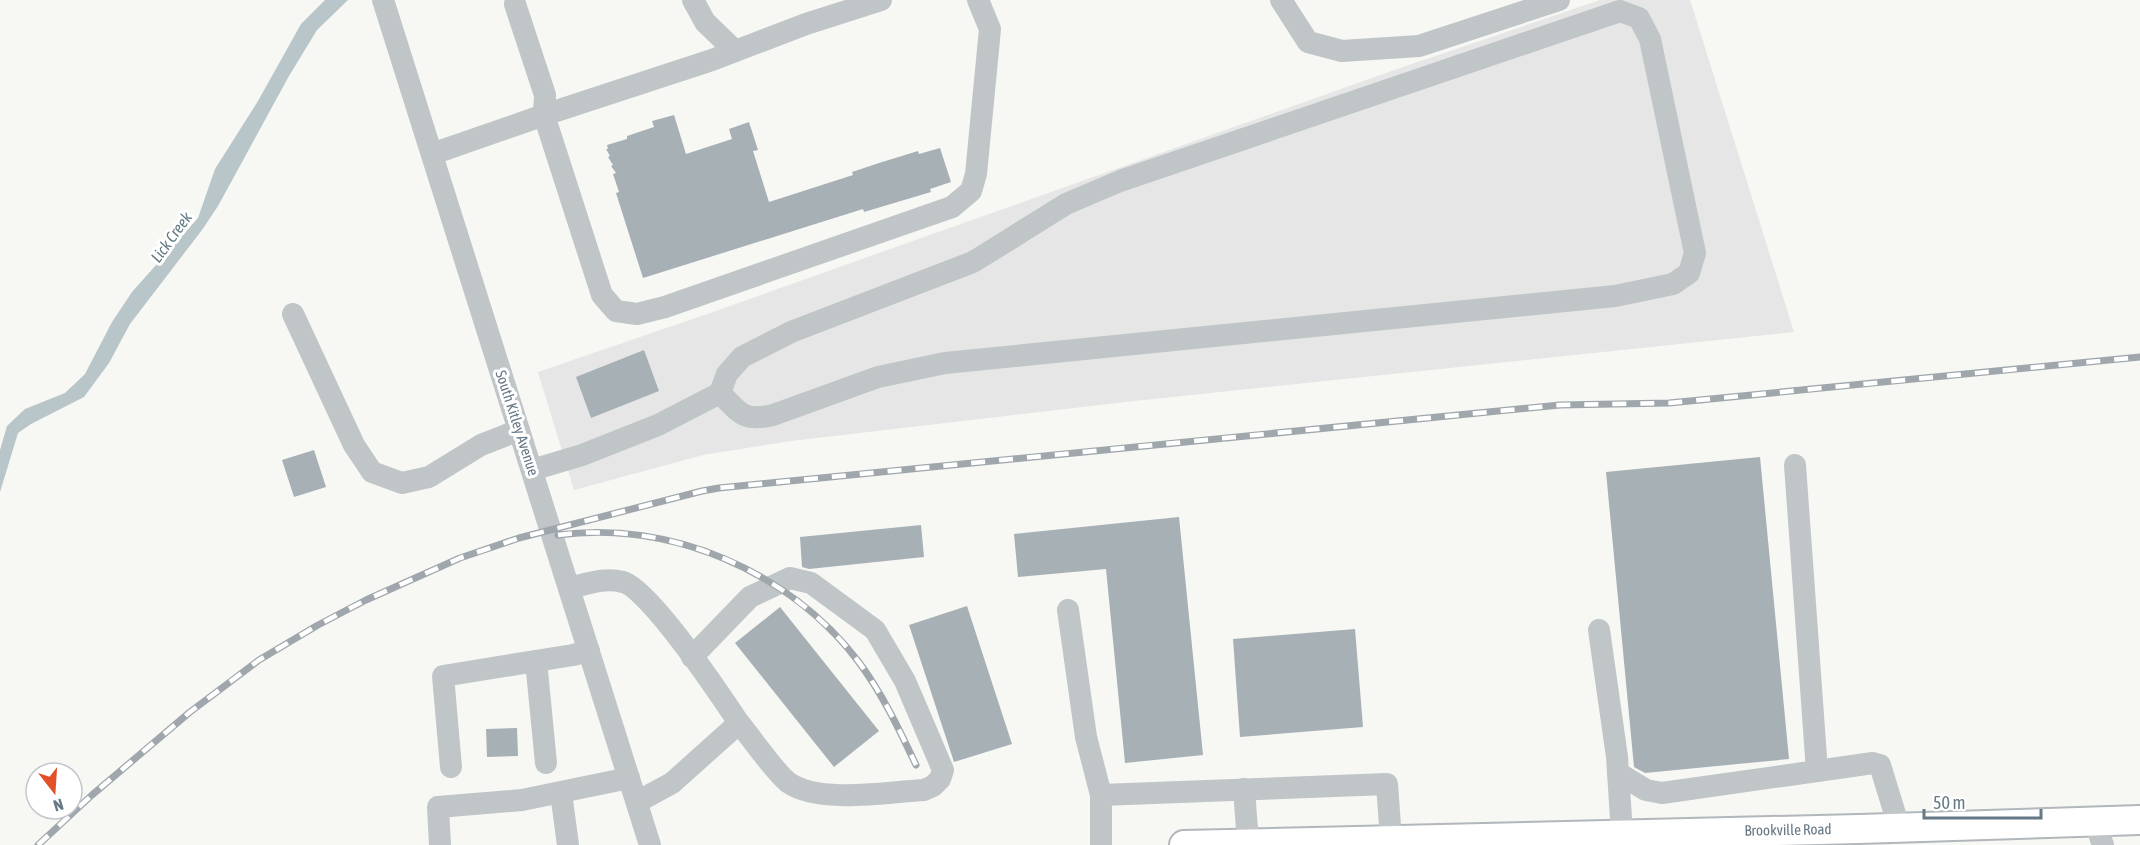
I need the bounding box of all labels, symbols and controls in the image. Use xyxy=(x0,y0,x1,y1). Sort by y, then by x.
water label: Lick Creek xyxy=(147,208,196,266)
street label: South Kitley Avenue xyxy=(492,368,543,478)
north arrow xyxy=(24,761,84,821)
scale bar xyxy=(1924,782,2041,820)
text: 50 m xyxy=(1933,792,1965,813)
text: N xyxy=(51,795,66,815)
street label: Brookville Road xyxy=(1744,820,1832,839)

